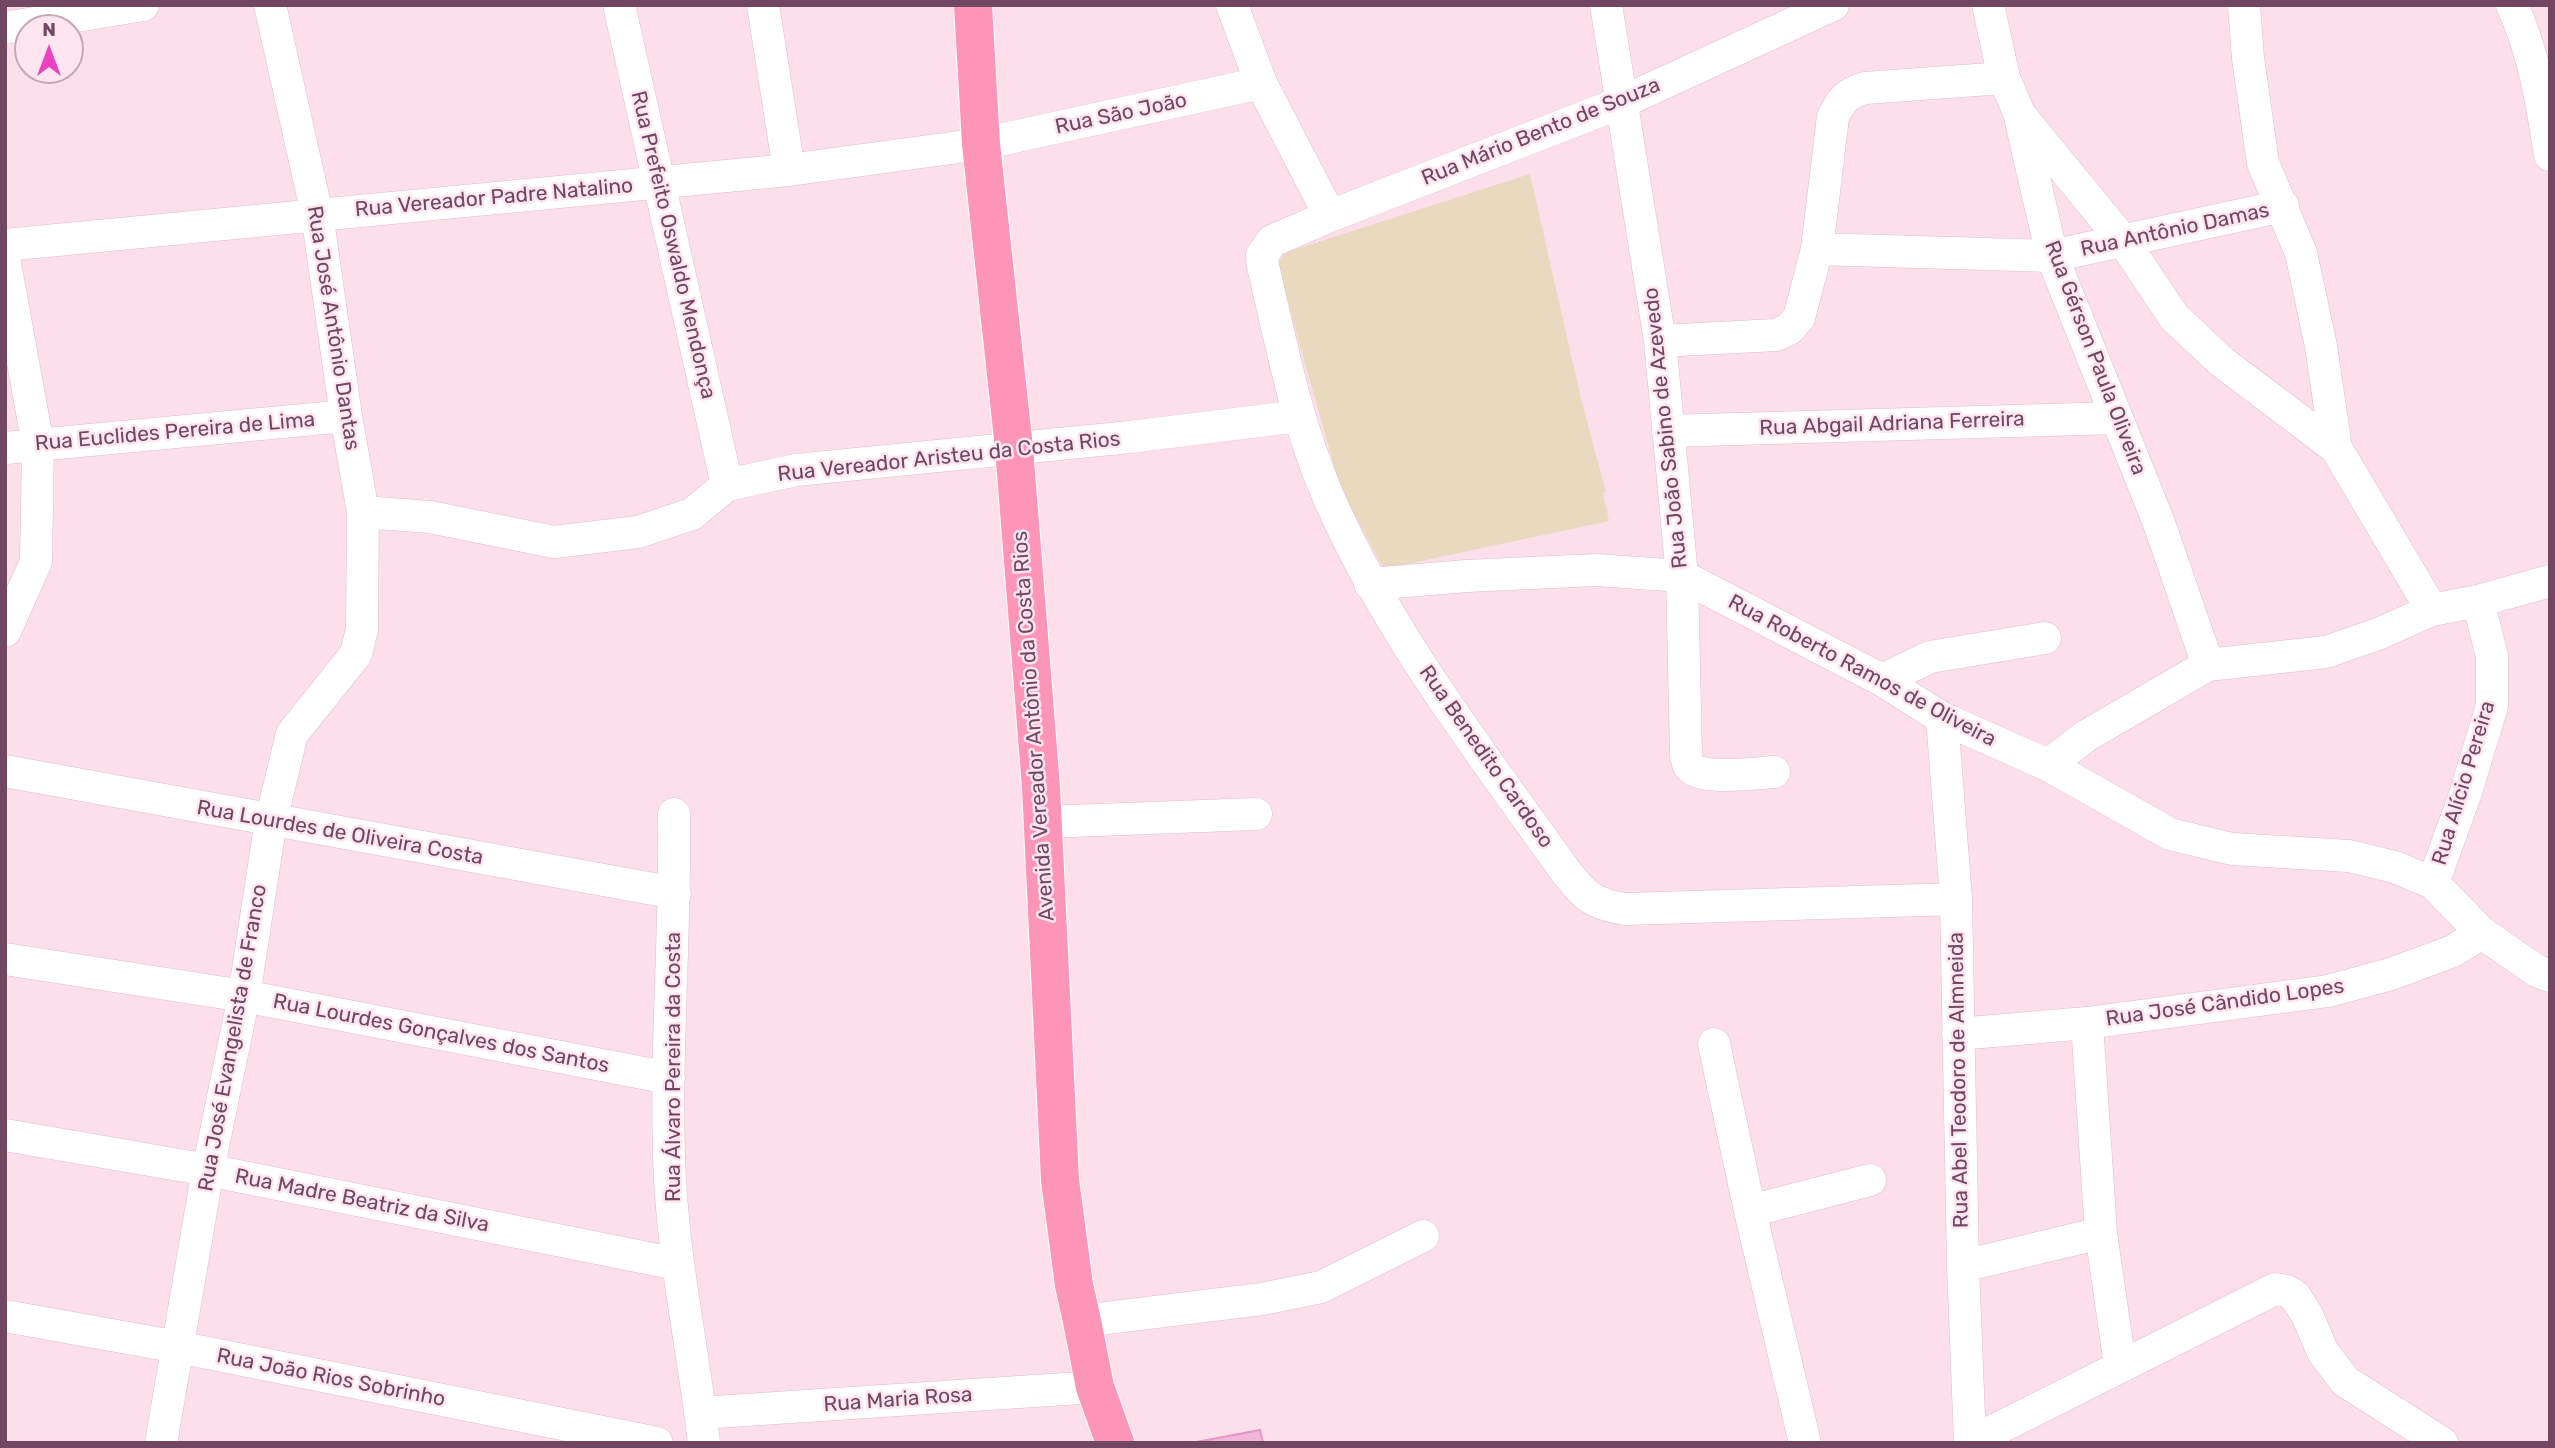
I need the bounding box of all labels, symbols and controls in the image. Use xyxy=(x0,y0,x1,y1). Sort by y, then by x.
north arrow xyxy=(14,14,84,84)
text: N xyxy=(42,18,56,41)
street label: Rua Mário Bento de Souza xyxy=(1418,73,1664,191)
street label: Rua São João xyxy=(1053,88,1189,140)
street label: Rua Prefeito Oswaldo Mendonça xyxy=(625,89,721,401)
street label: Rua Vereador Padre Natalino xyxy=(354,173,634,223)
street label: Rua Antônio Damas xyxy=(2078,198,2272,262)
street label: Rua José Antônio Dantas xyxy=(301,204,365,452)
street label: Rua Gérson Paula Oliveira xyxy=(2039,237,2151,479)
street label: Rua João Sabino de Azevedo xyxy=(1639,286,1693,570)
street label: Rua Euclides Pereira de Lima xyxy=(34,407,316,457)
street label: Rua Abgail Adriana Ferreira xyxy=(1759,407,2025,441)
street label: Rua Vereador Aristeu da Costa Rios xyxy=(776,426,1122,488)
street label: Avenida Vereador Antônio da Costa Rios xyxy=(1008,530,1060,922)
street label: Rua Roberto Ramos de Oliveira xyxy=(1724,590,2000,752)
street label: Rua Benedito Cardoso xyxy=(1413,661,1559,853)
street label: Rua Alício Pereira xyxy=(2427,698,2501,868)
street label: Rua Lourdes de Oliveira Costa xyxy=(195,795,485,871)
street label: Rua José Evangelista de Franco xyxy=(194,883,272,1193)
street label: Rua Álvaro Pereira da Costa xyxy=(661,932,687,1202)
street label: Rua Abel Teodoro de Almneida xyxy=(1944,932,1974,1228)
street label: Rua José Cândido Lopes xyxy=(2104,974,2346,1032)
street label: Rua Lourdes Gonçalves dos Santos xyxy=(271,989,611,1079)
street label: Rua Madre Beatriz da Silva xyxy=(233,1164,491,1238)
street label: Rua João Rios Sobrinho xyxy=(215,1343,447,1413)
street label: Rua Maria Rosa xyxy=(823,1382,973,1418)

